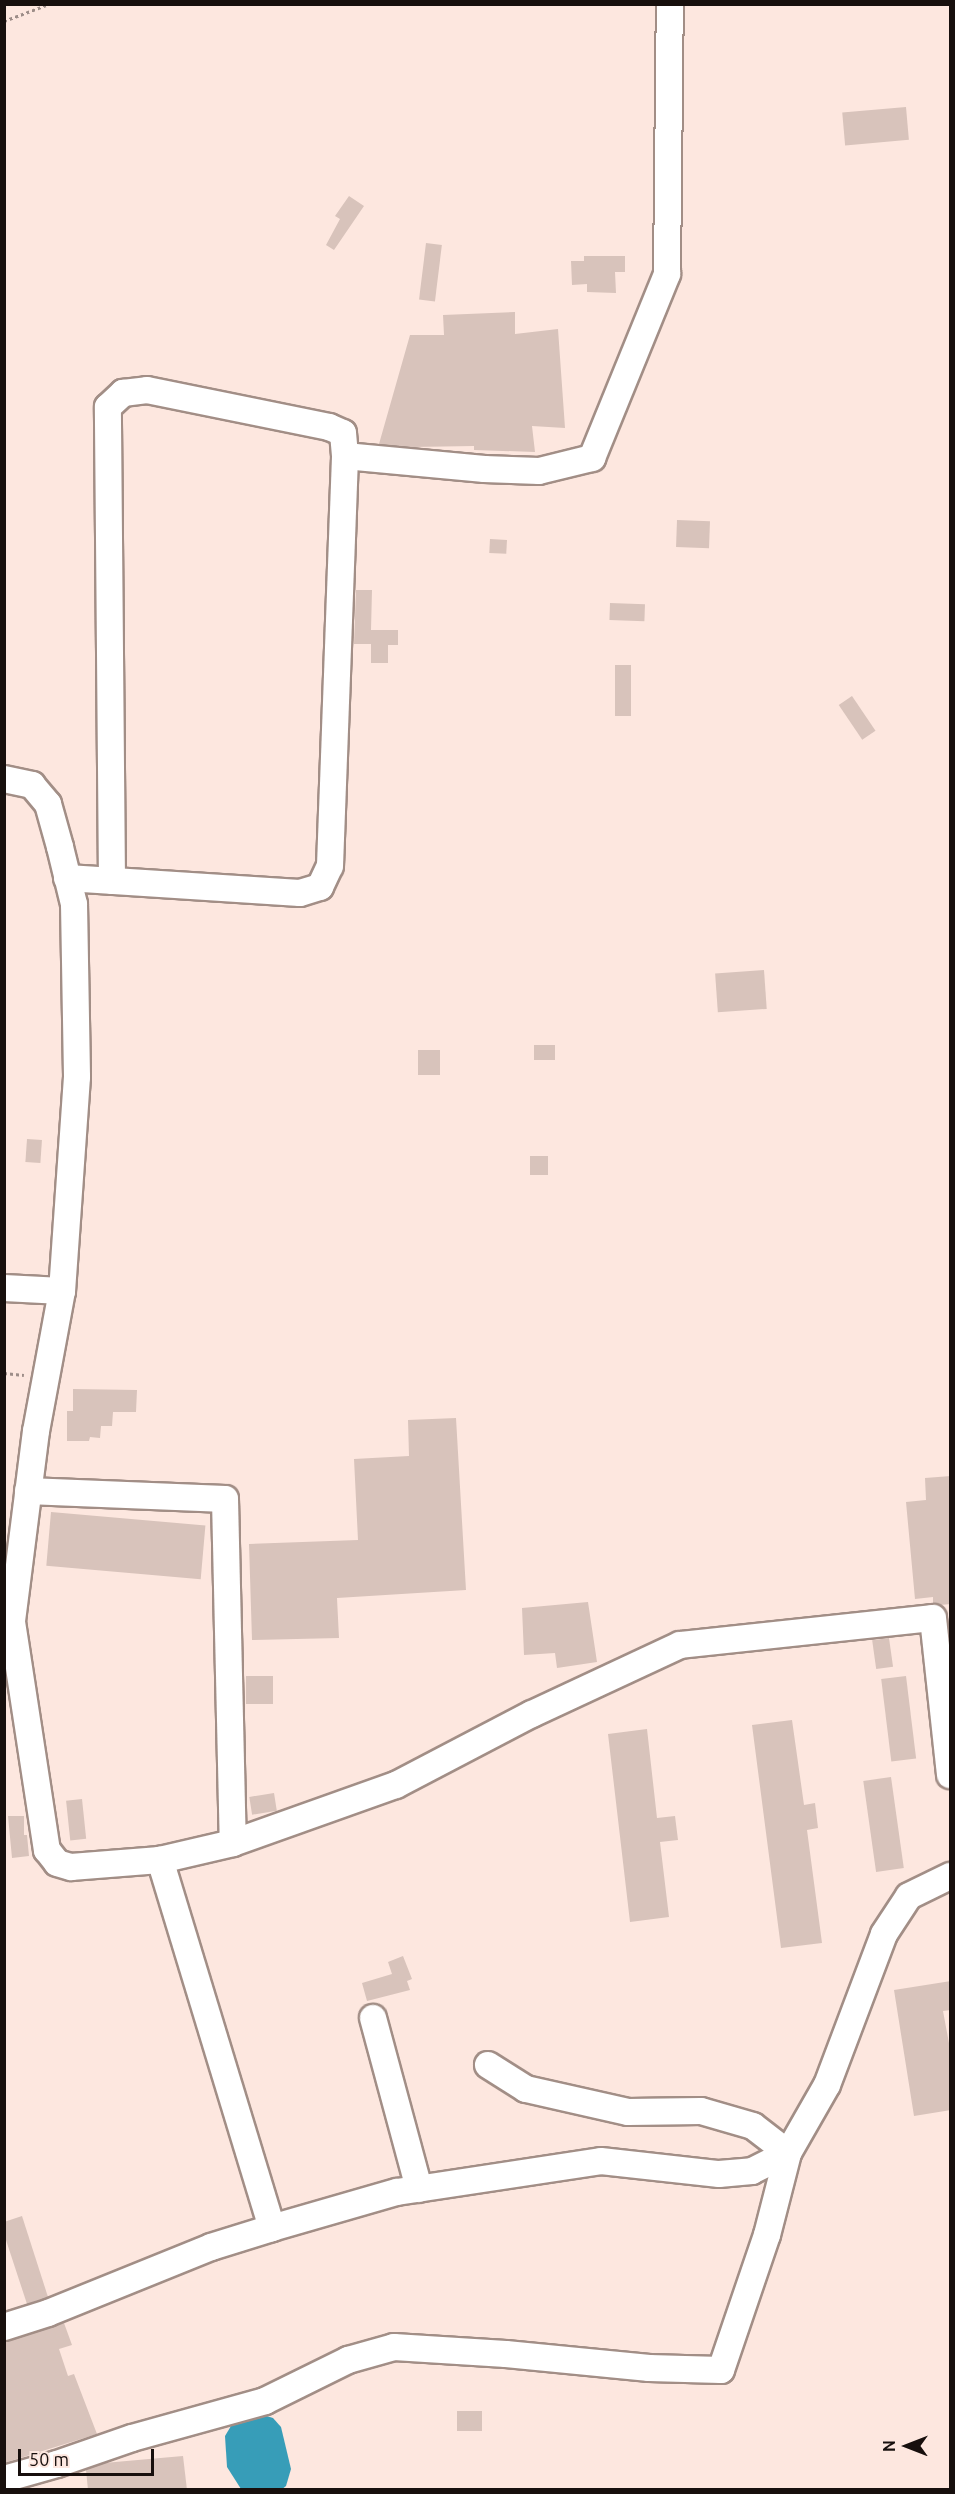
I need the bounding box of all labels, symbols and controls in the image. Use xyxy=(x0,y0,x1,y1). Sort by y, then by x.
north arrow xyxy=(877,2416,937,2476)
scale bar xyxy=(21,2437,158,2475)
text: N xyxy=(880,2440,898,2452)
text: 50 m xyxy=(29,2449,69,2469)

